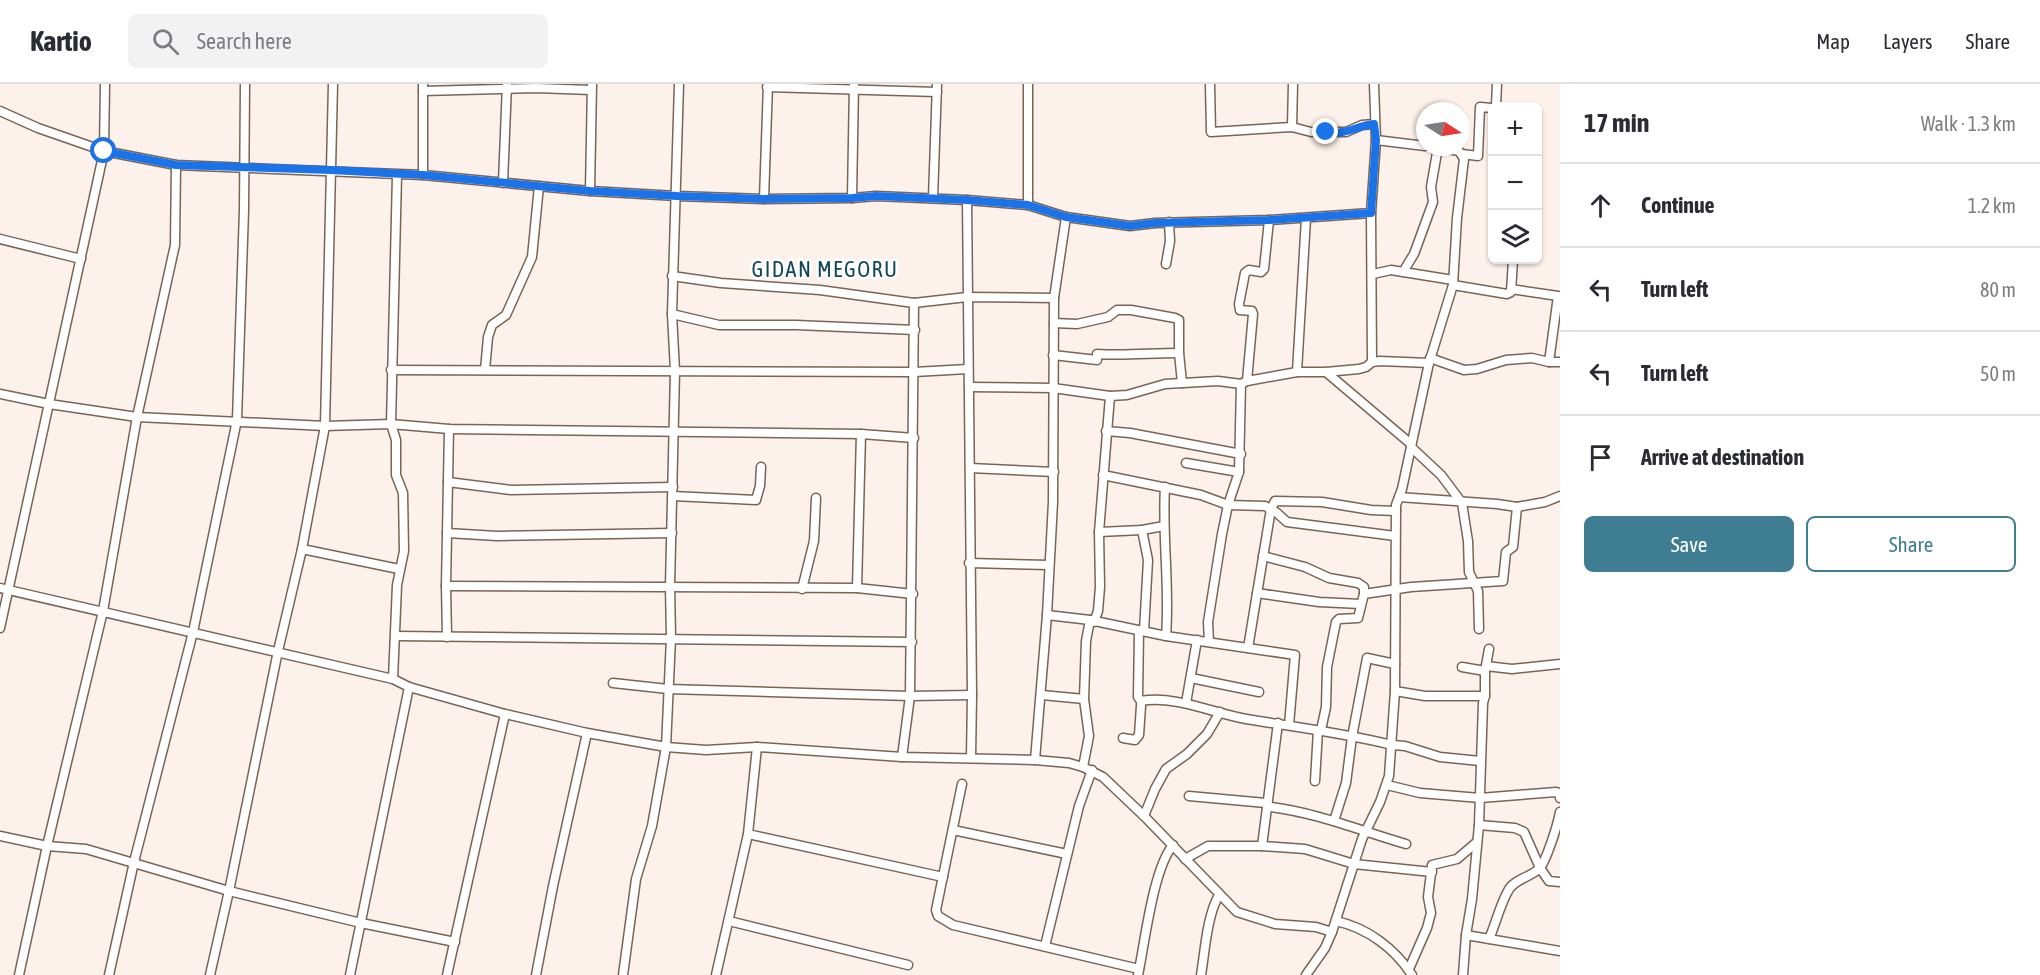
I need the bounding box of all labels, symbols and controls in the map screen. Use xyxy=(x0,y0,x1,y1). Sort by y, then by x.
search box xyxy=(128,14,548,68)
text: Kartio xyxy=(30,25,92,57)
icon: search xyxy=(149,25,182,58)
text: Search here xyxy=(197,28,292,54)
text: Map xyxy=(1816,29,1850,53)
text: Layers xyxy=(1883,29,1933,53)
text: Share xyxy=(1966,29,2010,53)
north arrow xyxy=(1416,102,1470,156)
map controls xyxy=(1488,102,1542,264)
button: + xyxy=(1488,102,1542,156)
text: 17 min xyxy=(1584,108,1649,138)
text: Walk · 1.3 km xyxy=(1921,112,2016,135)
route end xyxy=(1312,118,1338,144)
route start xyxy=(90,137,116,163)
button: − xyxy=(1488,156,1542,210)
icon: ahead xyxy=(1584,189,1617,222)
text: Continue xyxy=(1641,192,1715,218)
text: 1.2 km xyxy=(1968,194,2016,217)
button: layers xyxy=(1488,210,1542,264)
district label: GIDAN MEGORU xyxy=(752,256,898,282)
icon: left xyxy=(1584,273,1617,306)
text: Turn left xyxy=(1641,276,1708,302)
text: 80 m xyxy=(1980,278,2016,301)
icon: left xyxy=(1584,357,1617,390)
text: Turn left xyxy=(1641,360,1708,386)
text: 50 m xyxy=(1980,362,2016,385)
icon: arrive xyxy=(1584,441,1617,474)
text: Arrive at destination xyxy=(1641,444,1804,470)
button: Save xyxy=(1584,516,1794,572)
button: Share xyxy=(1806,516,2016,572)

